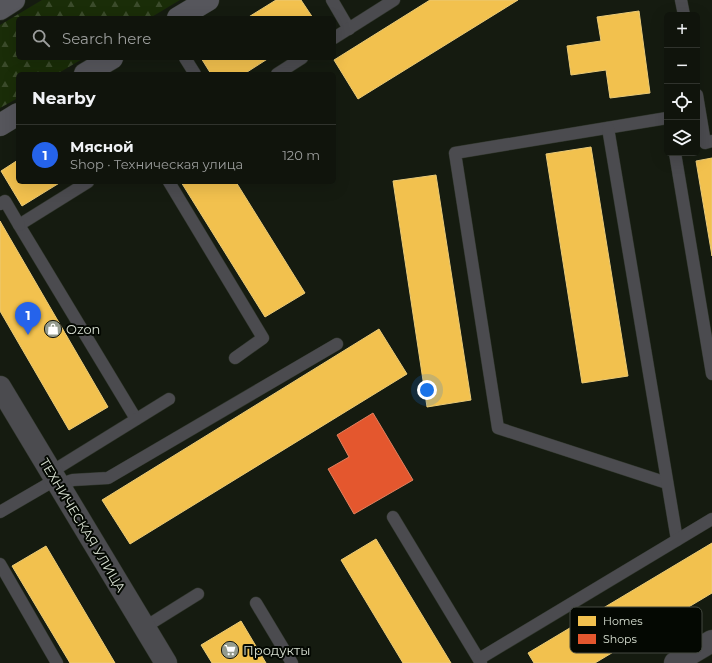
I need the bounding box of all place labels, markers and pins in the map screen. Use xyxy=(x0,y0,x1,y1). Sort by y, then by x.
pin: 1 xyxy=(15,302,41,335)
shop icon: Ozon xyxy=(43,319,63,339)
place label: Ozon xyxy=(66,321,100,337)
supermarket icon: Продукты xyxy=(220,640,240,660)
place label: Продукты xyxy=(243,642,310,658)

